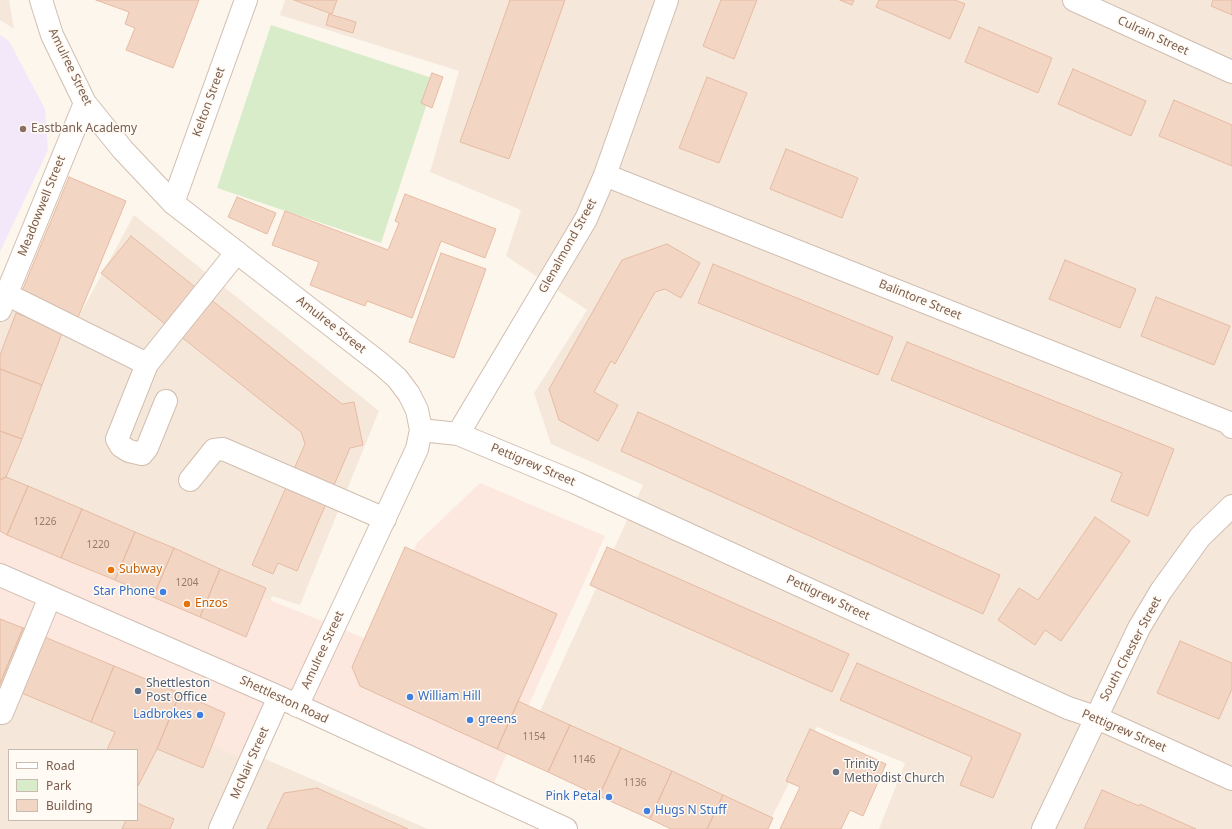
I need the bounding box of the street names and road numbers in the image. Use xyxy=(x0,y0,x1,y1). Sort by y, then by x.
street label: Culrain Street xyxy=(1115,13,1191,59)
street label: Amulree Street xyxy=(45,26,95,108)
street label: Kelton Street xyxy=(190,65,228,139)
street label: Meadowwell Street xyxy=(15,154,69,258)
street label: Glenalmond Street xyxy=(536,196,600,296)
street label: Balintore Street xyxy=(877,277,963,323)
street label: Amulree Street xyxy=(293,293,369,357)
street label: Pettigrew Street xyxy=(489,441,577,489)
street label: Pettigrew Street xyxy=(784,572,872,624)
street label: South Chester Street xyxy=(1097,594,1165,704)
street label: Amulree Street xyxy=(299,609,347,691)
street label: Shettleston Road xyxy=(237,673,331,727)
street label: Pettigrew Street xyxy=(1080,707,1168,755)
street label: McNair Street xyxy=(228,725,272,801)

